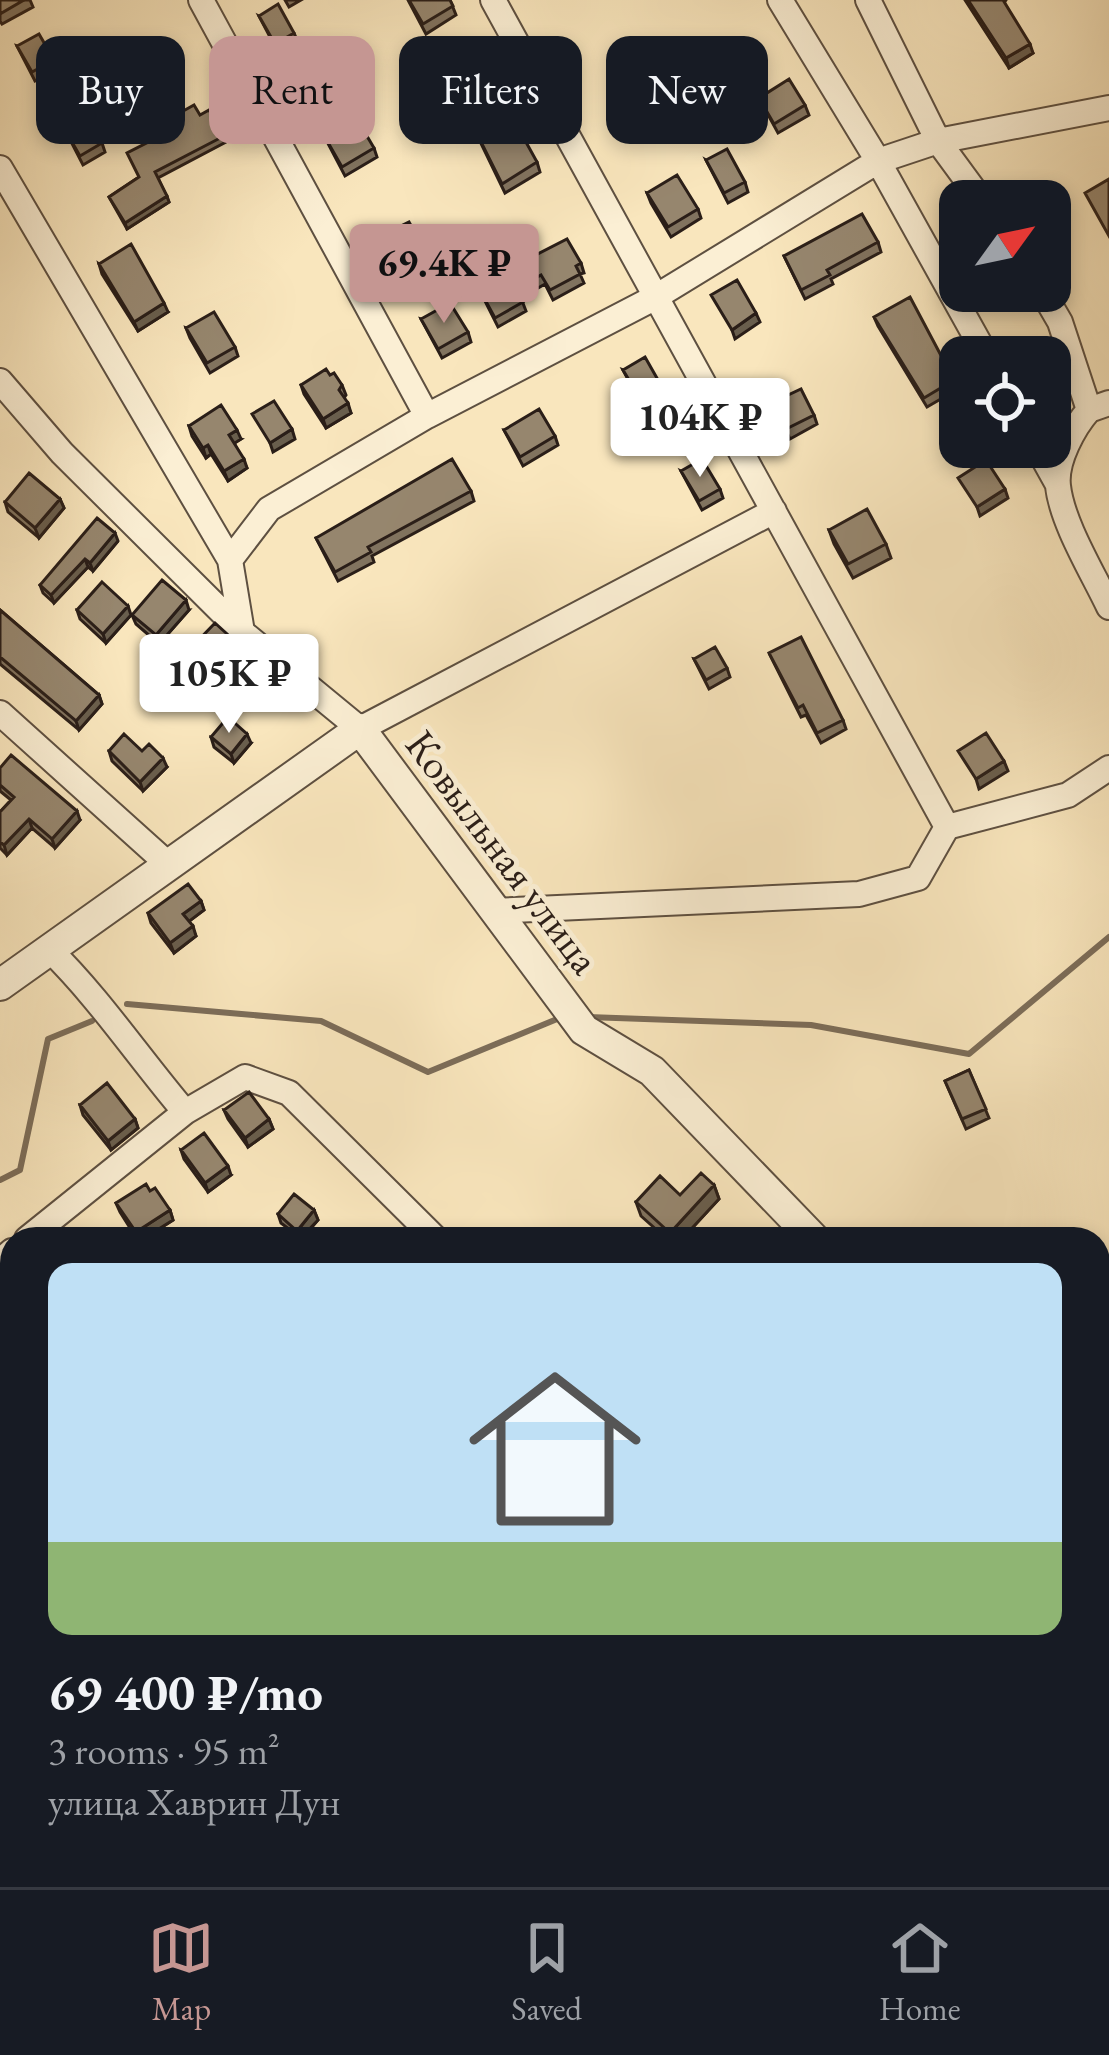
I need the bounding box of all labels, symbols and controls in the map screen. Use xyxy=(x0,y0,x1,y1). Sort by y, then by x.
chip: Buy xyxy=(36,36,185,144)
chip: Rent xyxy=(209,36,375,144)
chip: Filters xyxy=(399,36,582,144)
chip: New xyxy=(606,36,768,144)
north arrow xyxy=(939,180,1071,312)
map controls xyxy=(939,180,1071,468)
pin: 69.4K ₽ xyxy=(333,224,555,326)
text: 69.4K ₽ xyxy=(377,237,511,288)
button: locate xyxy=(939,336,1071,468)
pin: 104K ₽ xyxy=(602,378,798,480)
text: 104K ₽ xyxy=(638,391,762,442)
pin: 105K ₽ xyxy=(131,634,327,736)
text: 105K ₽ xyxy=(167,647,291,698)
street label: Ковыльная улица xyxy=(393,719,613,985)
icon: home xyxy=(447,1341,663,1557)
text: 69 400 ₽/mo xyxy=(48,1659,323,1725)
text: 3 rooms · 95 m² xyxy=(48,1725,280,1776)
text: улица Хаврин Дун xyxy=(48,1776,340,1827)
tab: Map xyxy=(148,1915,214,2030)
tab: Saved xyxy=(511,1915,582,2030)
tab: Home xyxy=(879,1915,961,2030)

